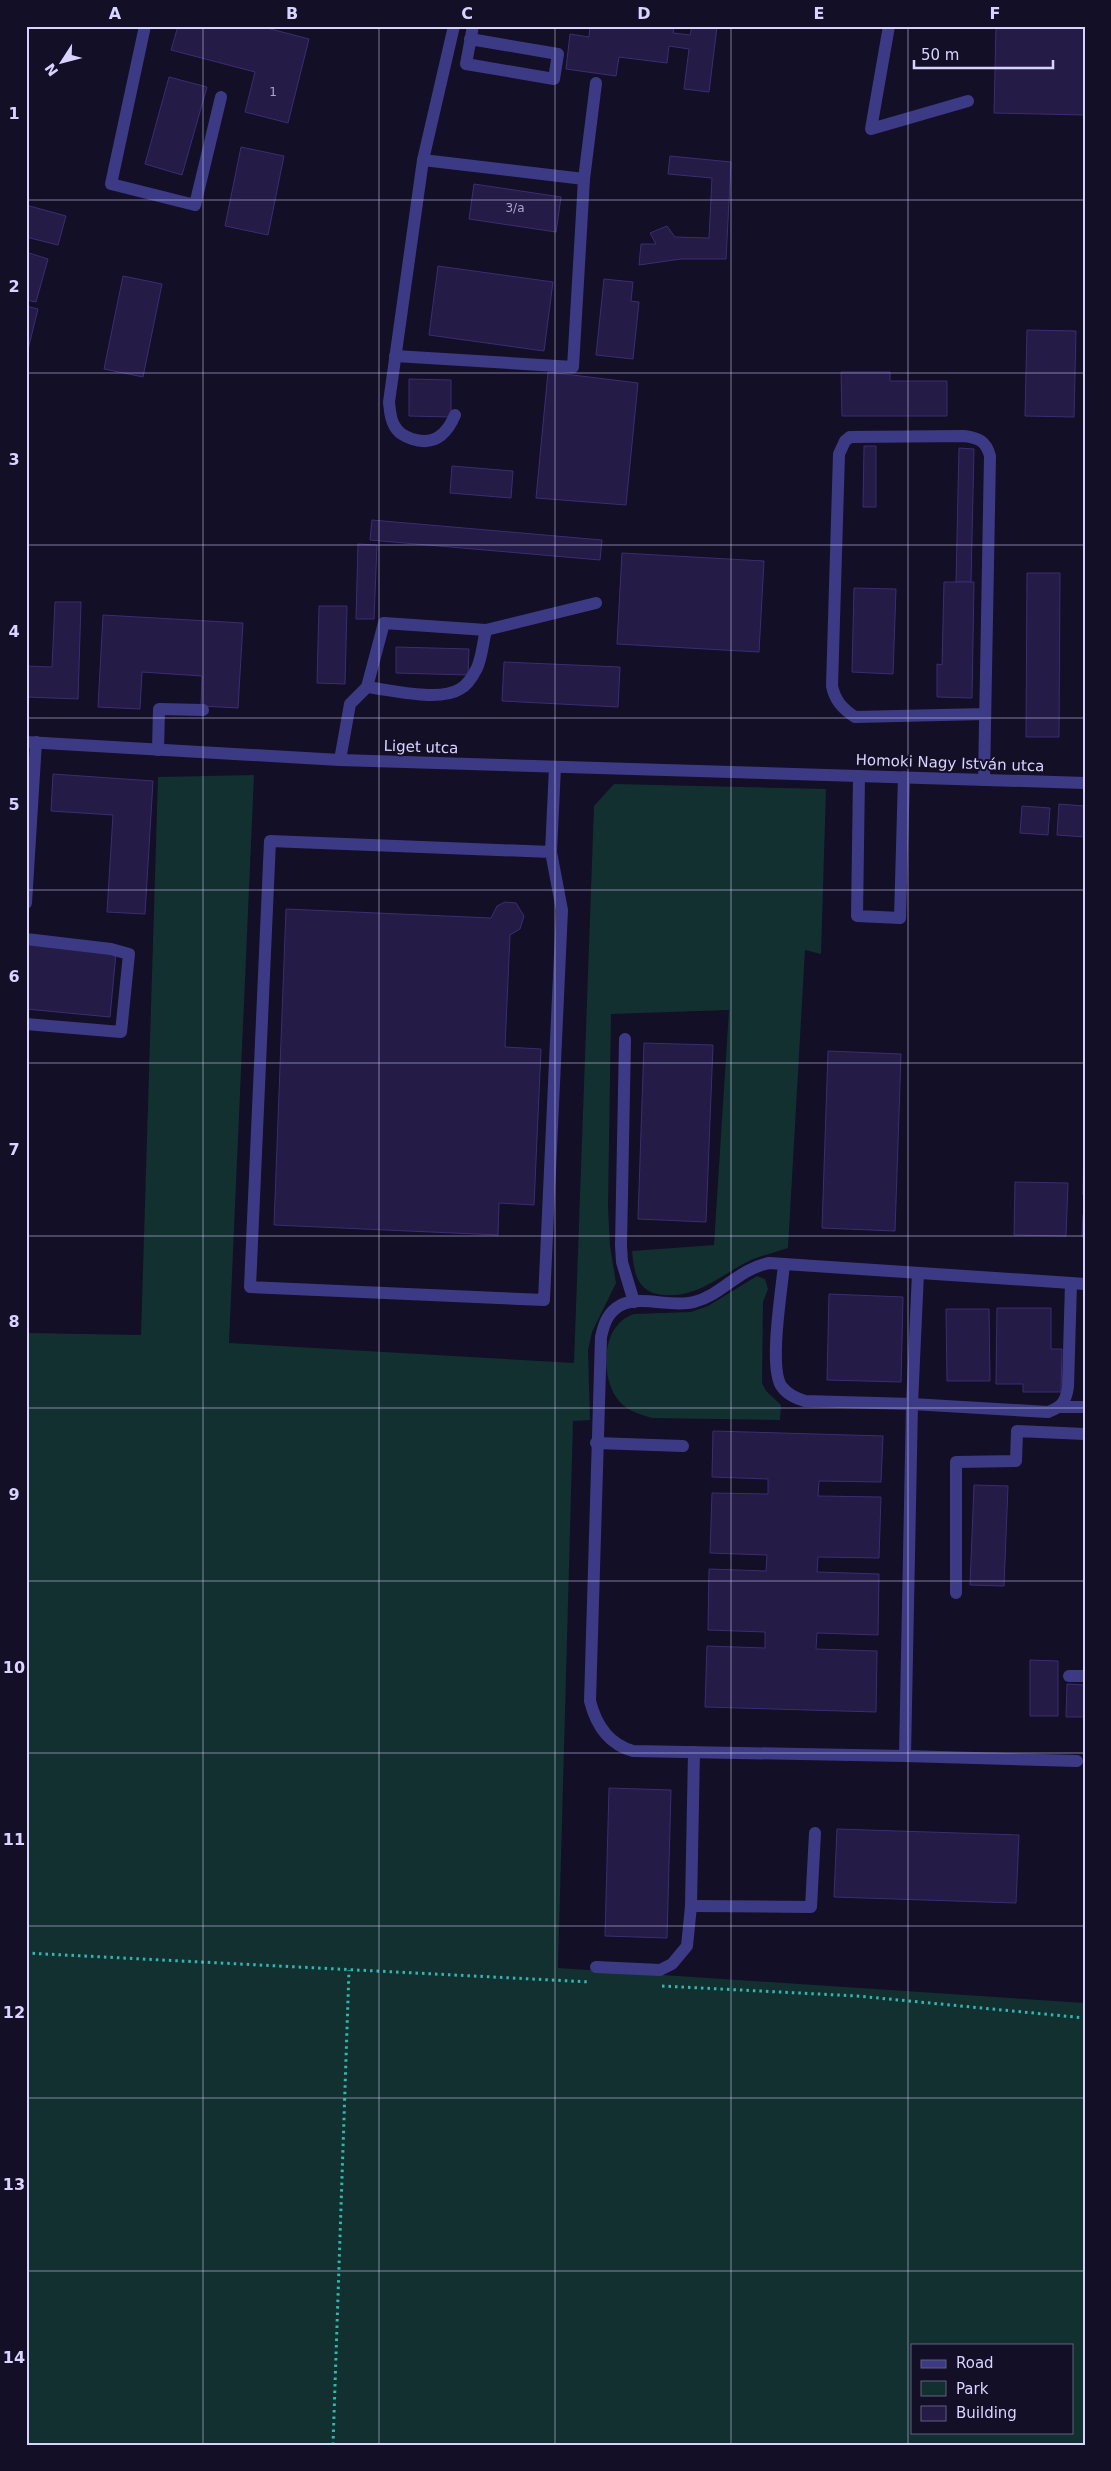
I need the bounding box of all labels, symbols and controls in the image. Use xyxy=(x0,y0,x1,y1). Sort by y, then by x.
text: A xyxy=(109,4,122,23)
text: B xyxy=(286,4,298,23)
text: C xyxy=(461,4,473,23)
text: D xyxy=(637,4,651,23)
text: E xyxy=(814,4,824,23)
text: F xyxy=(990,4,1000,23)
north arrow xyxy=(38,38,88,88)
scale bar xyxy=(914,38,1052,70)
text: 50 m xyxy=(921,46,959,64)
text: N xyxy=(42,60,61,79)
house number: 1 xyxy=(269,85,277,99)
text: 1 xyxy=(8,104,20,123)
house number: 3/a xyxy=(505,201,525,215)
text: 2 xyxy=(8,277,20,296)
text: 3 xyxy=(8,450,20,469)
text: 4 xyxy=(8,622,20,641)
street label: Liget utca xyxy=(383,737,459,757)
street label: Homoki Nagy István utca xyxy=(855,751,1045,775)
text: 5 xyxy=(8,795,20,814)
text: 6 xyxy=(8,967,20,986)
text: 7 xyxy=(8,1140,20,1159)
text: 8 xyxy=(8,1312,20,1331)
text: 9 xyxy=(8,1485,20,1504)
text: 10 xyxy=(3,1658,25,1677)
text: 11 xyxy=(3,1830,25,1849)
text: 12 xyxy=(3,2003,25,2022)
text: 13 xyxy=(3,2175,25,2194)
legend xyxy=(911,2344,1074,2434)
text: 14 xyxy=(3,2348,25,2367)
text: Road xyxy=(956,2354,994,2372)
text: Park xyxy=(956,2380,989,2398)
text: Building xyxy=(956,2404,1017,2422)

